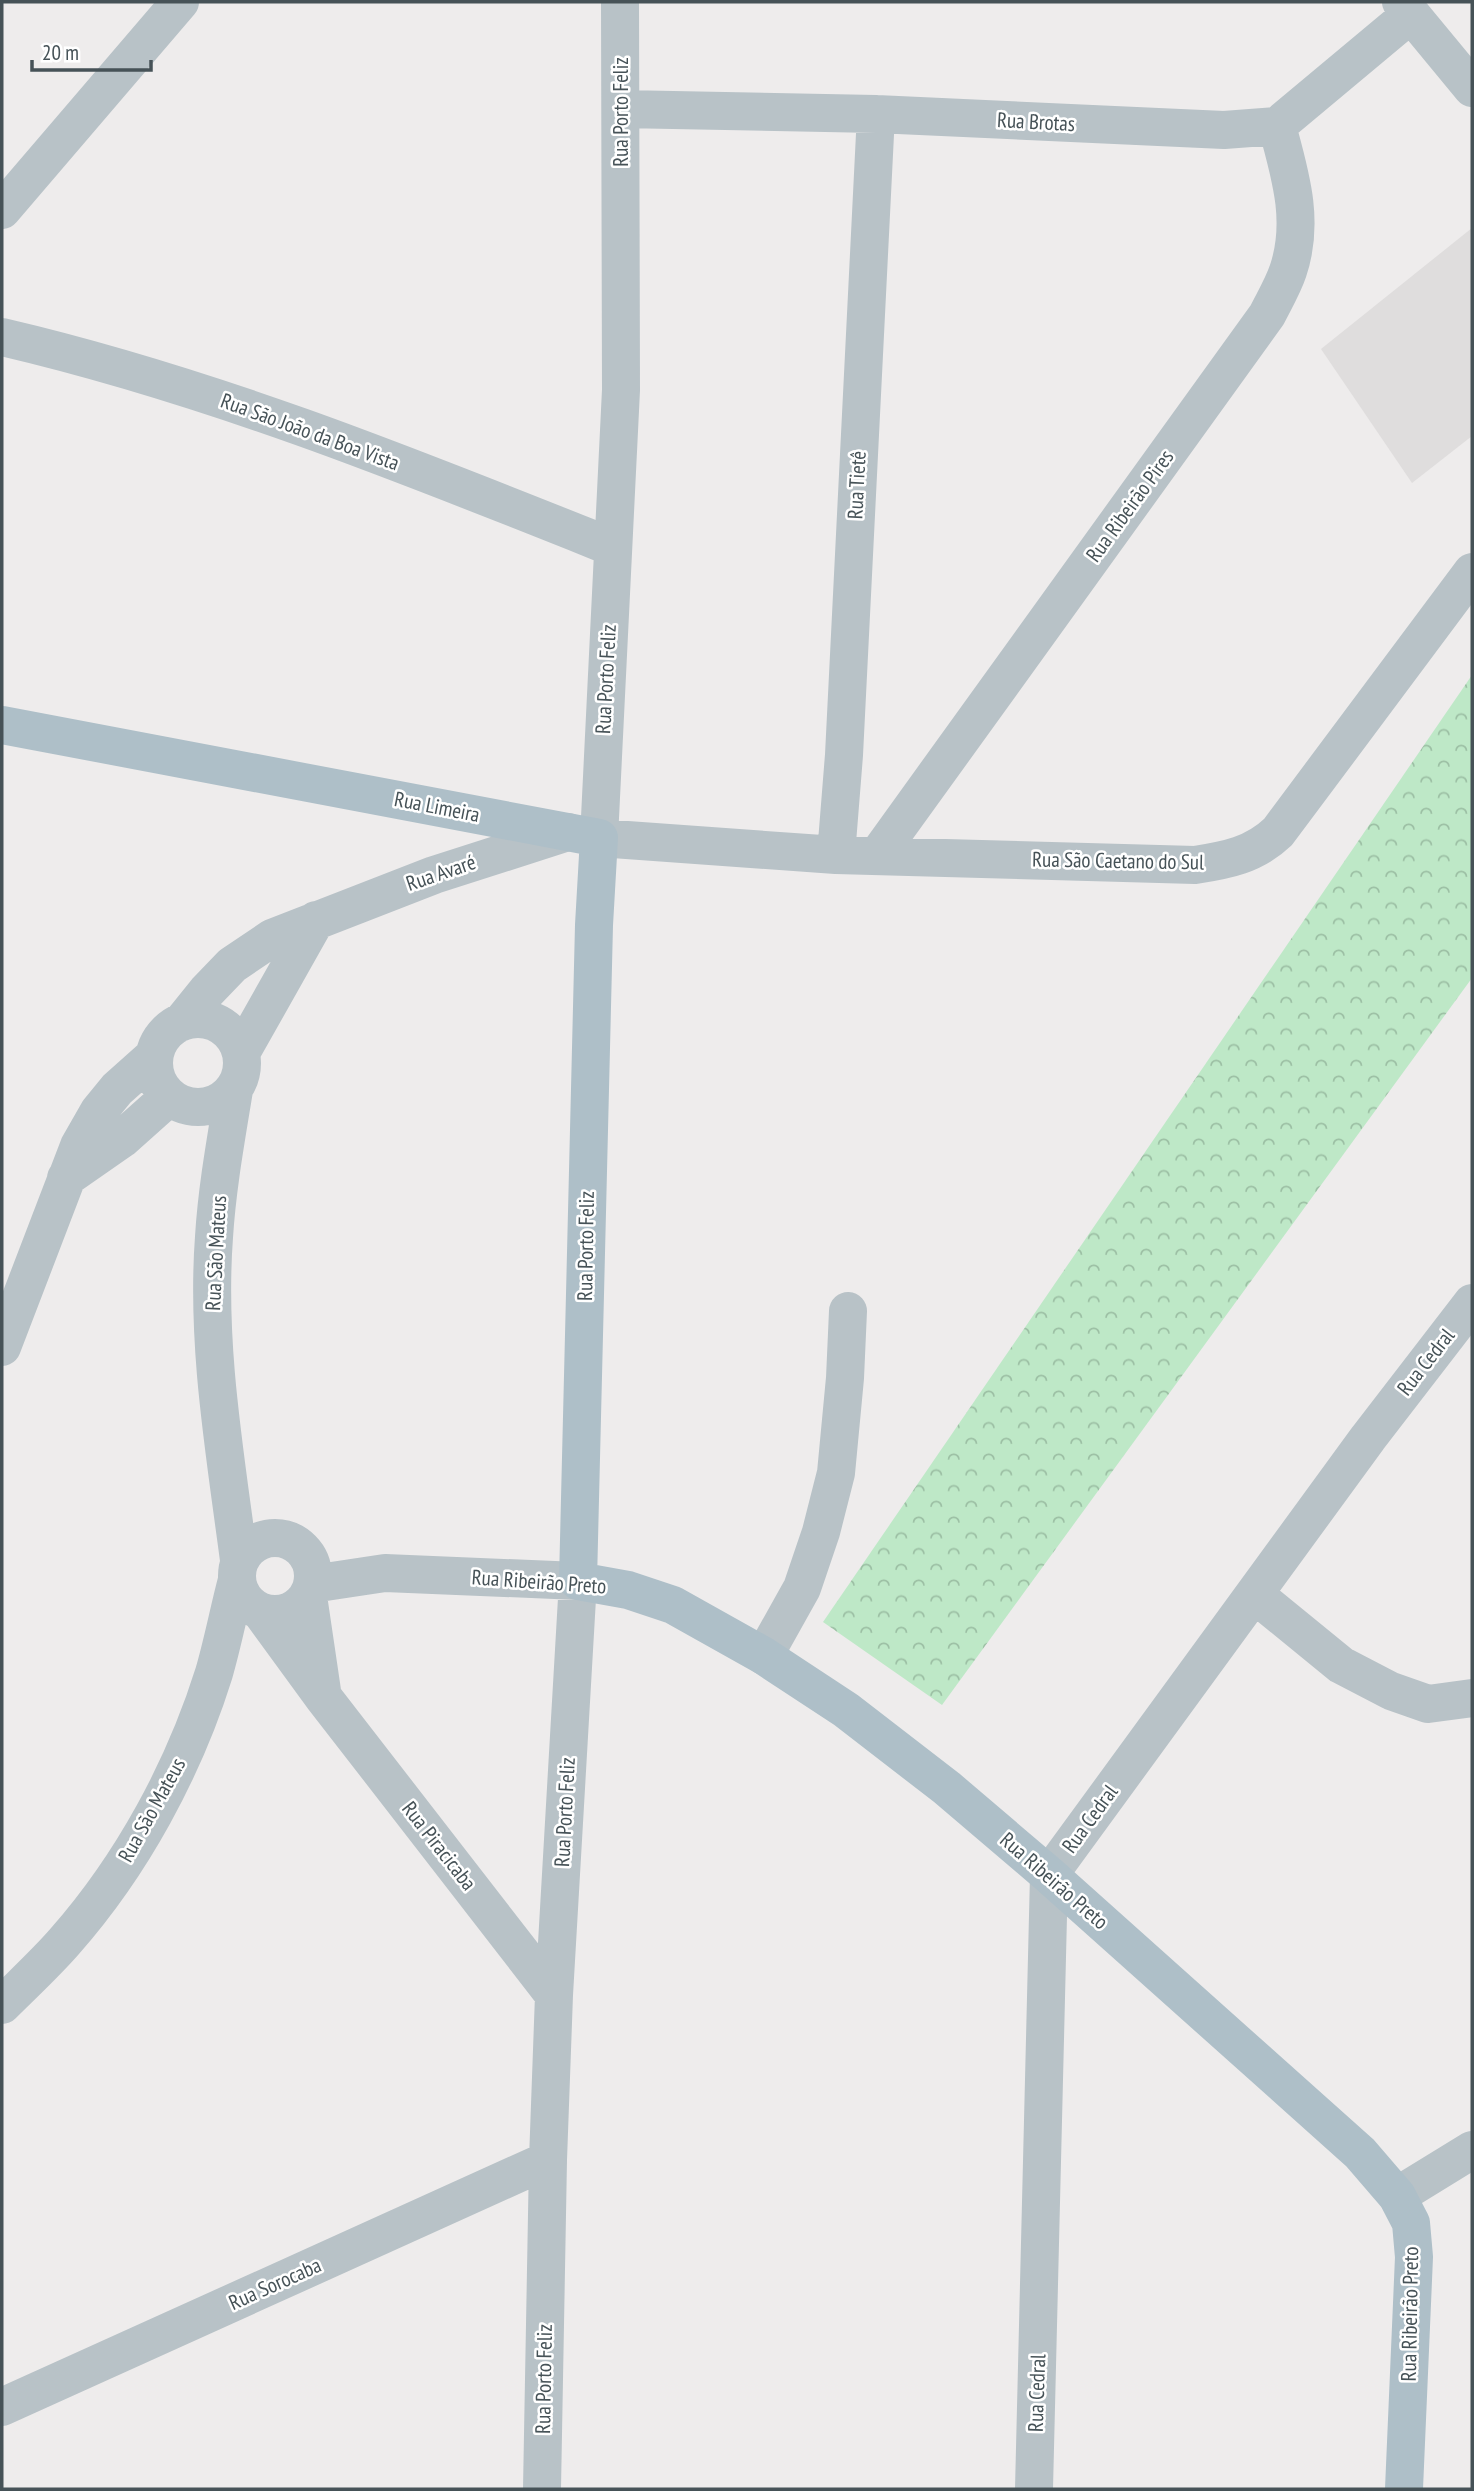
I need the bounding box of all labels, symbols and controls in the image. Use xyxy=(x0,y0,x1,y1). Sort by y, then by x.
scale bar xyxy=(32,28,150,72)
text: 20 m xyxy=(42,39,79,66)
street label: Rua Porto Feliz xyxy=(607,57,634,167)
street label: Rua Brotas xyxy=(996,106,1076,137)
street label: Rua São João da Boa Vista xyxy=(217,387,403,476)
street label: Rua Ribeirão Pires xyxy=(1080,444,1179,567)
street label: Rua Tietê xyxy=(841,450,872,520)
street label: Rua Porto Feliz xyxy=(589,623,622,734)
street label: Rua Limeira xyxy=(392,785,482,828)
street label: Rua São Caetano do Sul xyxy=(1032,846,1204,875)
street label: Rua Avaré xyxy=(403,848,479,897)
street label: Rua Porto Feliz xyxy=(571,1191,600,1301)
street label: Rua São Mateus xyxy=(199,1195,232,1311)
street label: Rua Cedral xyxy=(1391,1323,1460,1401)
street label: Rua Ribeirão Preto xyxy=(471,1563,607,1600)
street label: Rua São Mateus xyxy=(112,1753,191,1867)
street label: Rua Porto Feliz xyxy=(548,1756,581,1867)
street label: Rua Cedral xyxy=(1056,1779,1123,1858)
street label: Rua Piracicaba xyxy=(396,1796,483,1896)
street label: Rua Ribeirão Preto xyxy=(995,1826,1114,1935)
street label: Rua Ribeirão Preto xyxy=(1395,2246,1424,2382)
street label: Rua Sorocaba xyxy=(224,2251,325,2316)
street label: Rua Porto Feliz xyxy=(529,2324,558,2434)
street label: Rua Cedral xyxy=(1022,2353,1051,2432)

